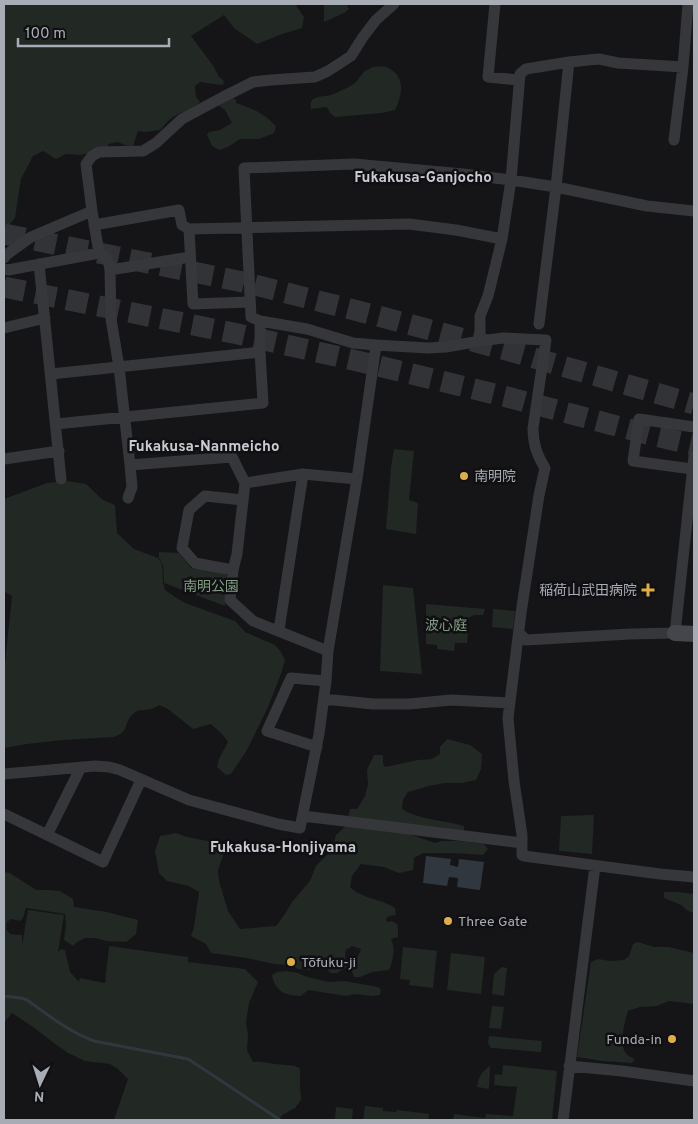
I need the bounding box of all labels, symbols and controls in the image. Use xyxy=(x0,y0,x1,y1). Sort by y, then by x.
scale bar xyxy=(18,15,169,47)
text: 100 m xyxy=(25,25,66,44)
district label: Fukakusa-Ganjocho xyxy=(354,169,492,188)
district label: Fukakusa-Nanmeicho xyxy=(128,438,280,457)
place label: 南明院 xyxy=(474,469,516,486)
marker: 南明院 xyxy=(458,470,470,482)
park label: 南明公園 xyxy=(183,579,239,596)
place label: 稲荷山武田病院 xyxy=(539,583,637,600)
marker: 稲荷山武田病院 xyxy=(641,583,655,597)
park label: 波心庭 xyxy=(425,618,467,635)
district label: Fukakusa-Honjiyama xyxy=(210,839,356,858)
place label: Three Gate xyxy=(458,914,527,931)
marker: Three Gate xyxy=(442,915,454,927)
place label: Tōfuku-ji xyxy=(301,955,356,972)
marker: Tōfuku-ji xyxy=(285,956,297,968)
place label: Funda-in xyxy=(606,1032,662,1049)
marker: Funda-in xyxy=(666,1033,678,1045)
north arrow xyxy=(15,1059,65,1109)
text: N xyxy=(34,1087,45,1104)

